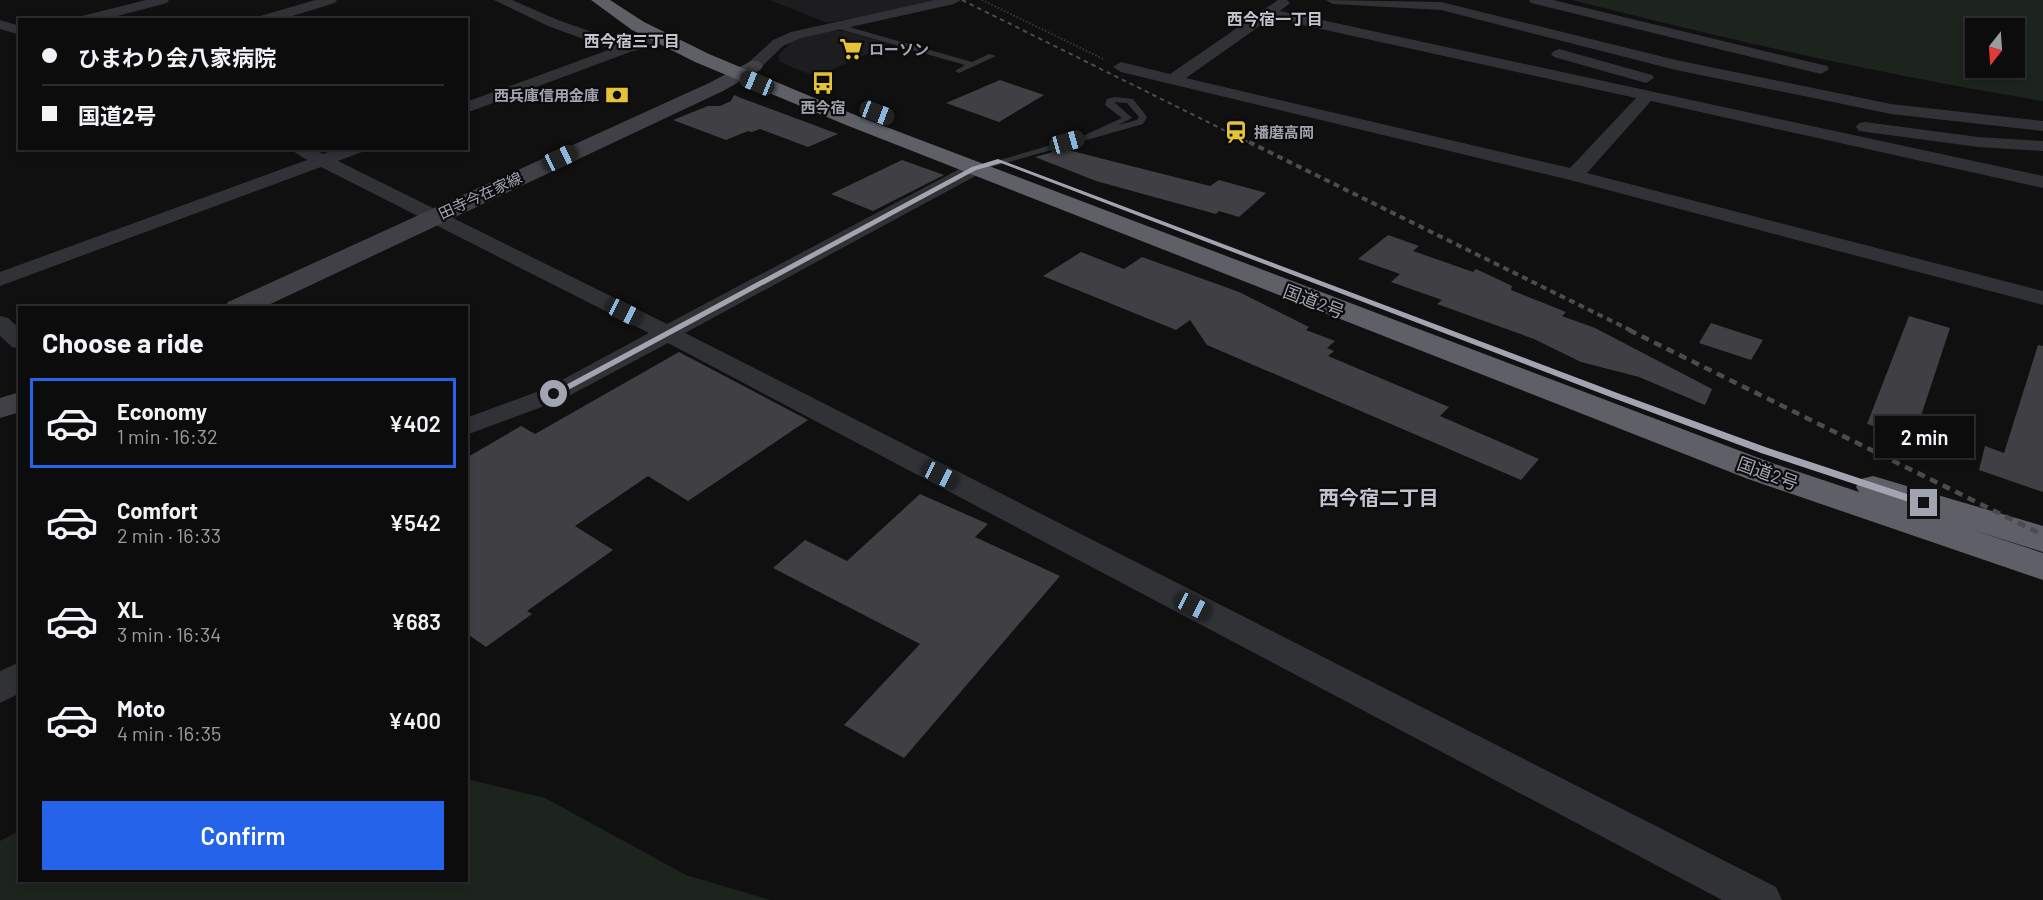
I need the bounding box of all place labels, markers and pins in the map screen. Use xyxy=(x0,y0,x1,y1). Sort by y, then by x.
supermarket icon: ローソン xyxy=(838,36,864,62)
place label: ローソン xyxy=(869,40,929,58)
bus stop icon: 西今宿 xyxy=(810,70,836,96)
bank icon: 西兵庫信用金庫 xyxy=(604,82,630,108)
place label: 西兵庫信用金庫 xyxy=(494,86,599,104)
place label: 西今宿 xyxy=(800,98,846,116)
station icon: 播磨高岡 xyxy=(1223,119,1249,145)
place label: 播磨高岡 xyxy=(1254,123,1314,141)

